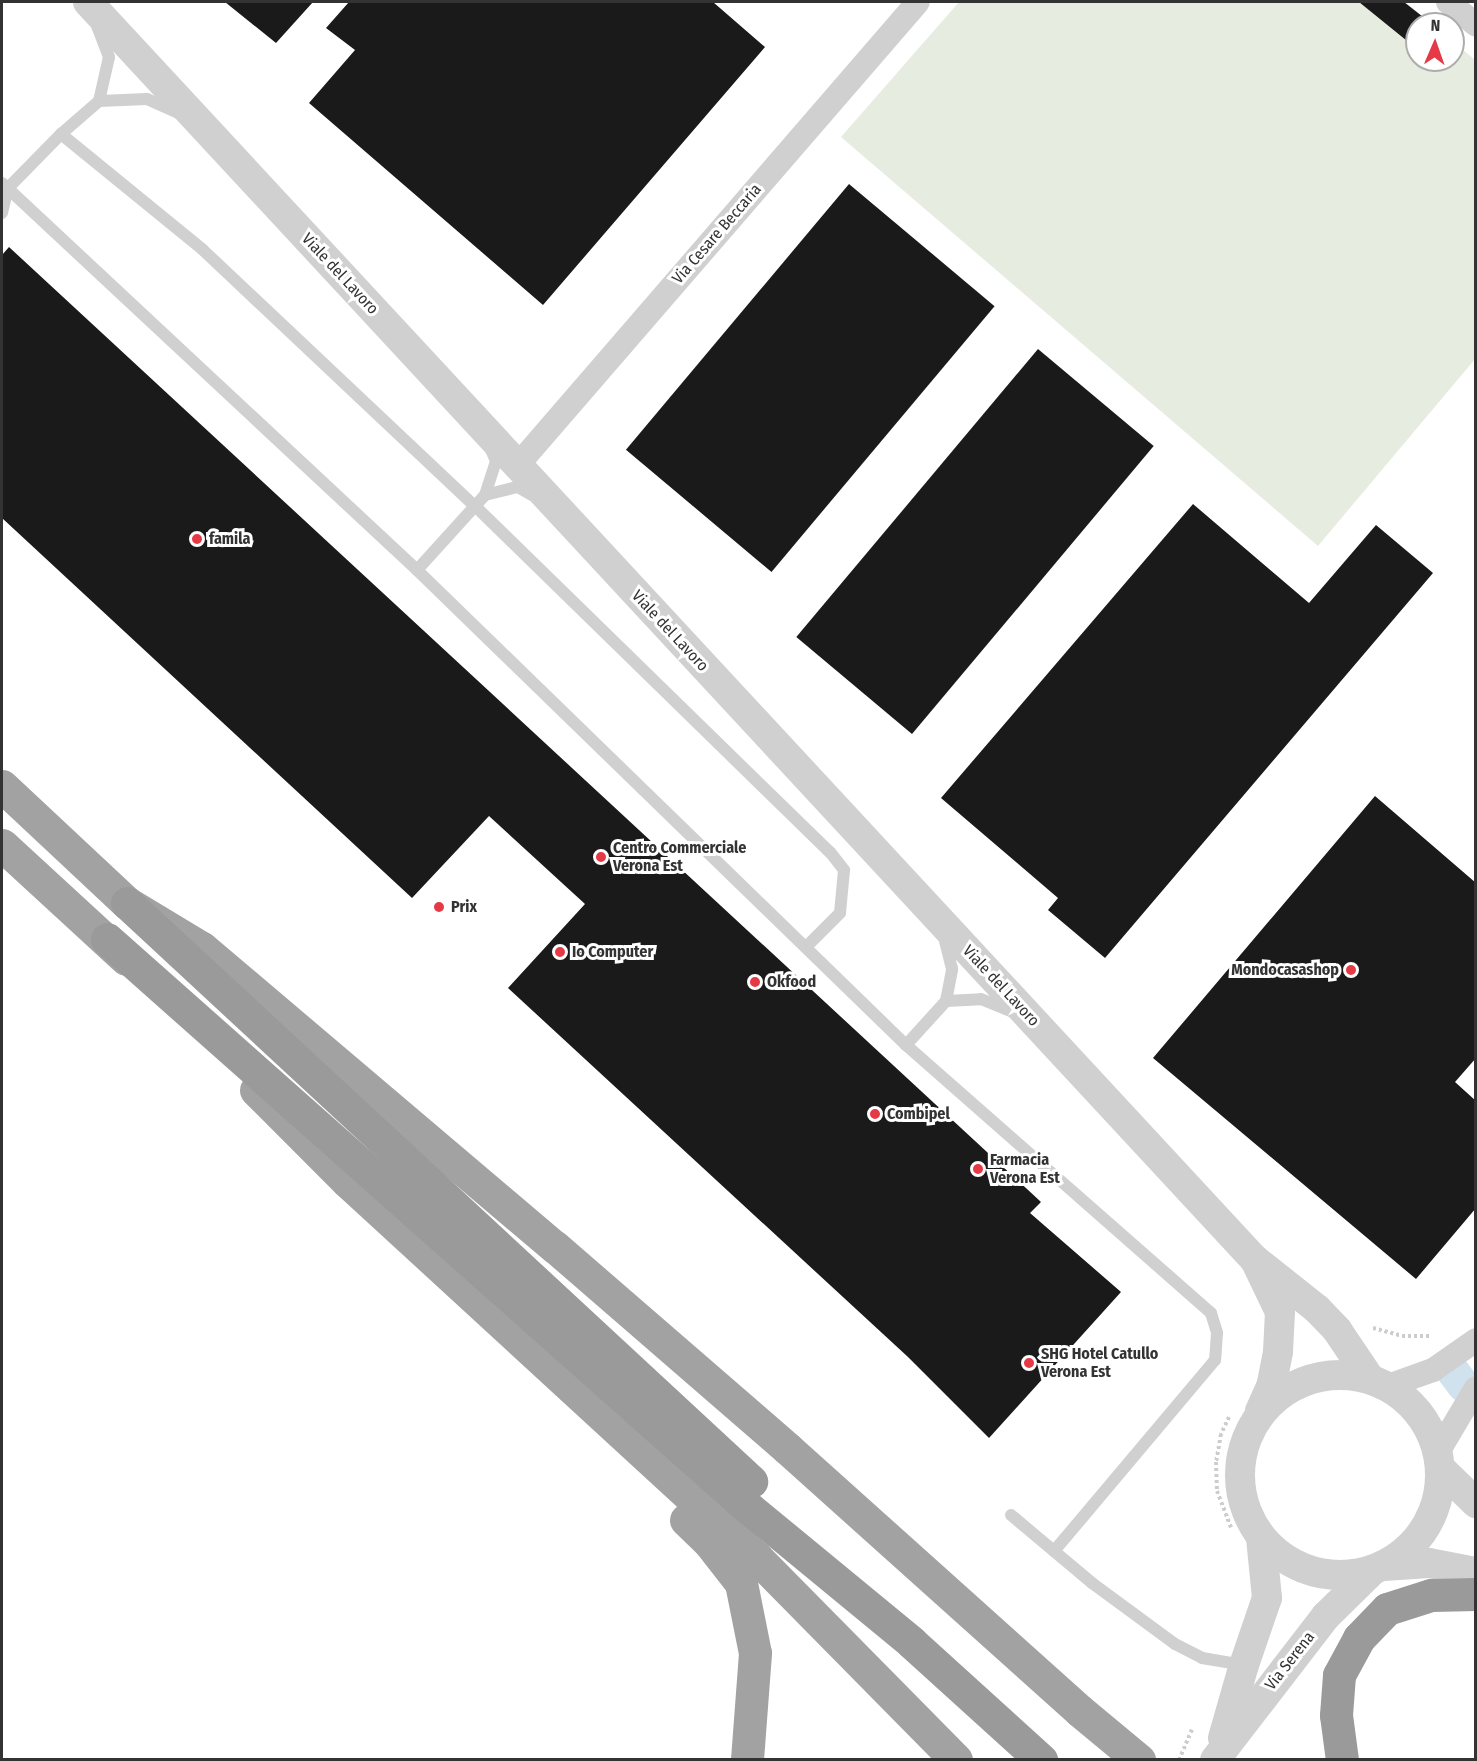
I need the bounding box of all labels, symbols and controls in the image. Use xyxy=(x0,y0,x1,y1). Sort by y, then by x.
north arrow xyxy=(1405,12,1465,72)
text: N xyxy=(1430,16,1441,35)
street label: Via Cesare Beccaria xyxy=(668,180,766,288)
street label: Viale del Lavoro xyxy=(298,230,382,318)
place label: famila xyxy=(209,529,250,549)
marker: famila xyxy=(190,532,204,546)
street label: Viale del Lavoro xyxy=(628,587,712,675)
place label: Centro Commerciale Verona Est xyxy=(613,838,746,876)
marker: Centro Commerciale Verona Est xyxy=(594,850,608,864)
place label: Prix xyxy=(451,897,477,917)
marker: Prix xyxy=(432,900,446,914)
place label: Io Computer xyxy=(572,942,653,962)
street label: Viale del Lavoro xyxy=(959,942,1043,1030)
marker: Io Computer xyxy=(553,945,567,959)
place label: Mondocasashop xyxy=(1231,960,1339,980)
marker: Mondocasashop xyxy=(1344,963,1358,977)
place label: Okfood xyxy=(767,972,816,992)
marker: Okfood xyxy=(748,975,762,989)
place label: Combipel xyxy=(887,1104,950,1124)
marker: Combipel xyxy=(868,1107,882,1121)
place label: Farmacia Verona Est xyxy=(990,1150,1060,1188)
marker: Farmacia Verona Est xyxy=(971,1162,985,1176)
place label: SHG Hotel Catullo Verona Est xyxy=(1041,1344,1158,1382)
marker: SHG Hotel Catullo Verona Est xyxy=(1022,1356,1036,1370)
street label: Via Serena xyxy=(1261,1628,1319,1694)

